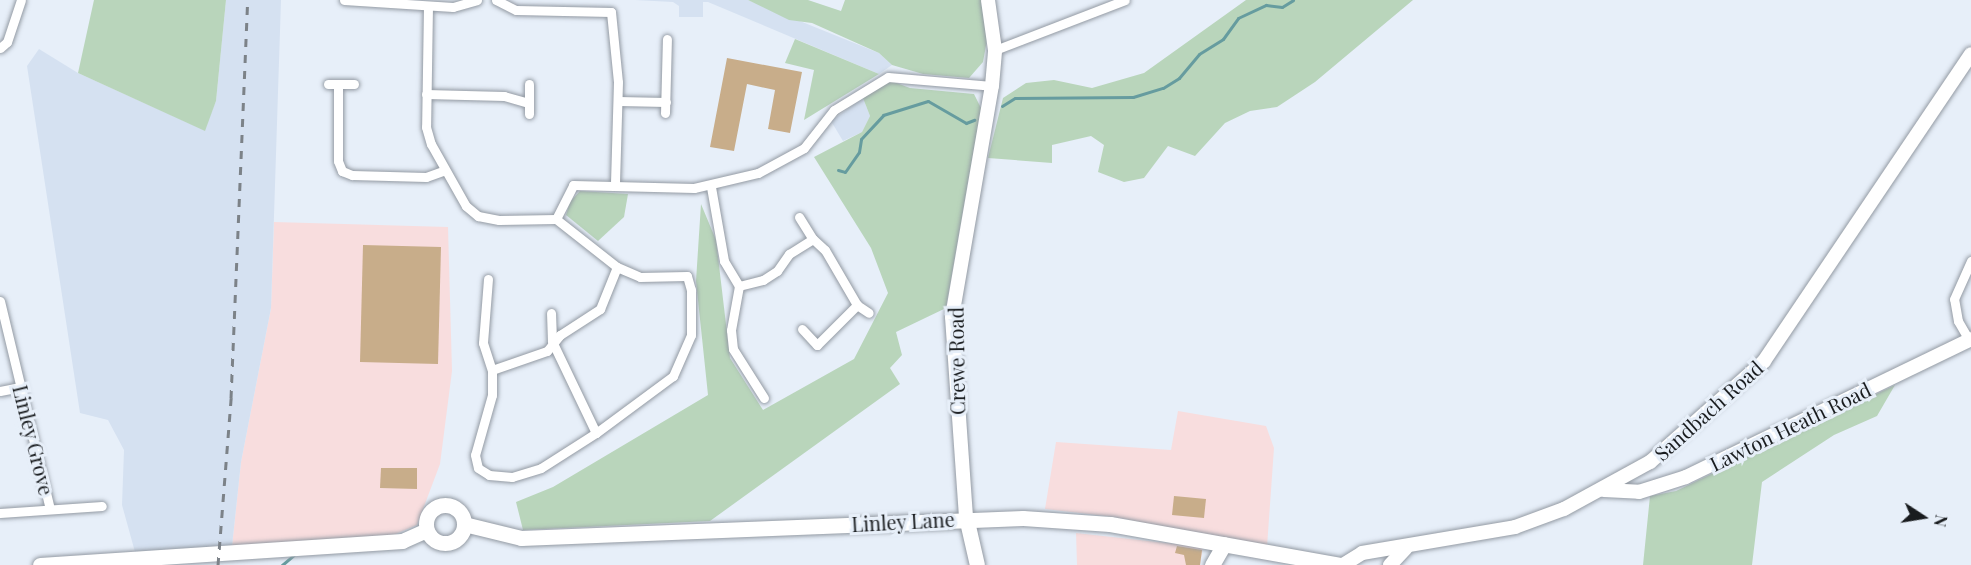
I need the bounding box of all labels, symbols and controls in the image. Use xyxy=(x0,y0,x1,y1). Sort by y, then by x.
street label: Crewe Road xyxy=(943,307,969,415)
street label: Sandbach Road xyxy=(1649,355,1767,465)
street label: Lawton Heath Road xyxy=(1706,377,1874,475)
street label: Linley Grove xyxy=(9,382,59,498)
north arrow xyxy=(1893,487,1953,547)
street label: Linley Lane xyxy=(851,506,955,536)
text: N xyxy=(1930,513,1953,529)

